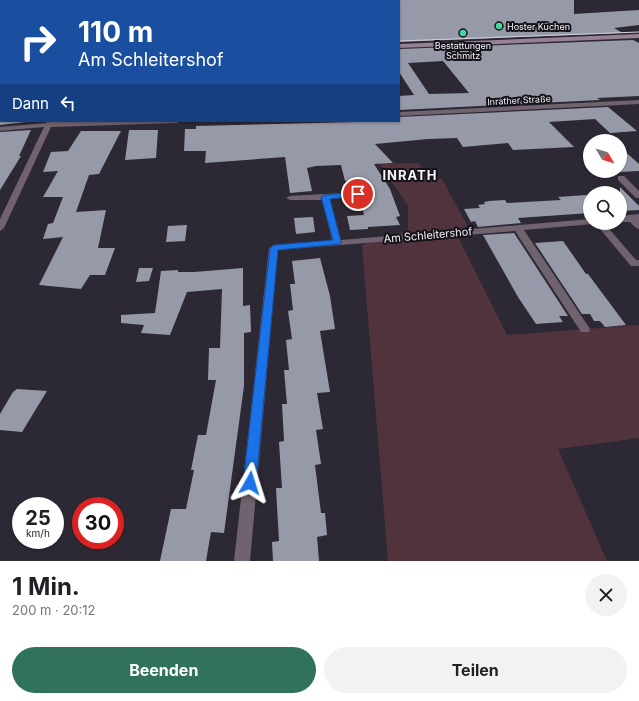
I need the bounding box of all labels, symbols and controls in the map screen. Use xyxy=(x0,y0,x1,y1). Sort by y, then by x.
text: 110 m xyxy=(78,15,153,49)
icon: right xyxy=(12,16,64,68)
marker: Hoster Küchen xyxy=(494,21,504,31)
place label: Hoster Küchen xyxy=(507,21,570,32)
marker: Bestattungen Schmitz xyxy=(458,28,468,38)
place label: Bestattungen Schmitz xyxy=(435,40,491,61)
text: Am Schleitershof xyxy=(78,49,224,70)
icon: left xyxy=(57,92,79,114)
street label: Inrather Straße xyxy=(487,93,551,107)
text: Dann xyxy=(12,94,49,113)
north arrow xyxy=(583,134,627,178)
map controls xyxy=(583,134,627,230)
district label: INRATH xyxy=(382,167,438,183)
pin xyxy=(341,177,375,211)
icon: arrive xyxy=(347,183,369,205)
button: search xyxy=(583,186,627,230)
street label: Am Schleitershof xyxy=(383,224,473,246)
position arrow xyxy=(229,462,271,504)
speed limit sign: 30 xyxy=(72,497,124,549)
text: 25 xyxy=(25,506,51,530)
text: km/h xyxy=(26,527,50,539)
text: 1 Min. xyxy=(12,572,80,601)
button: close xyxy=(585,574,627,616)
text: 200 m · 20:12 xyxy=(12,602,96,618)
button: Beenden xyxy=(12,647,316,693)
button: Teilen xyxy=(324,647,627,693)

